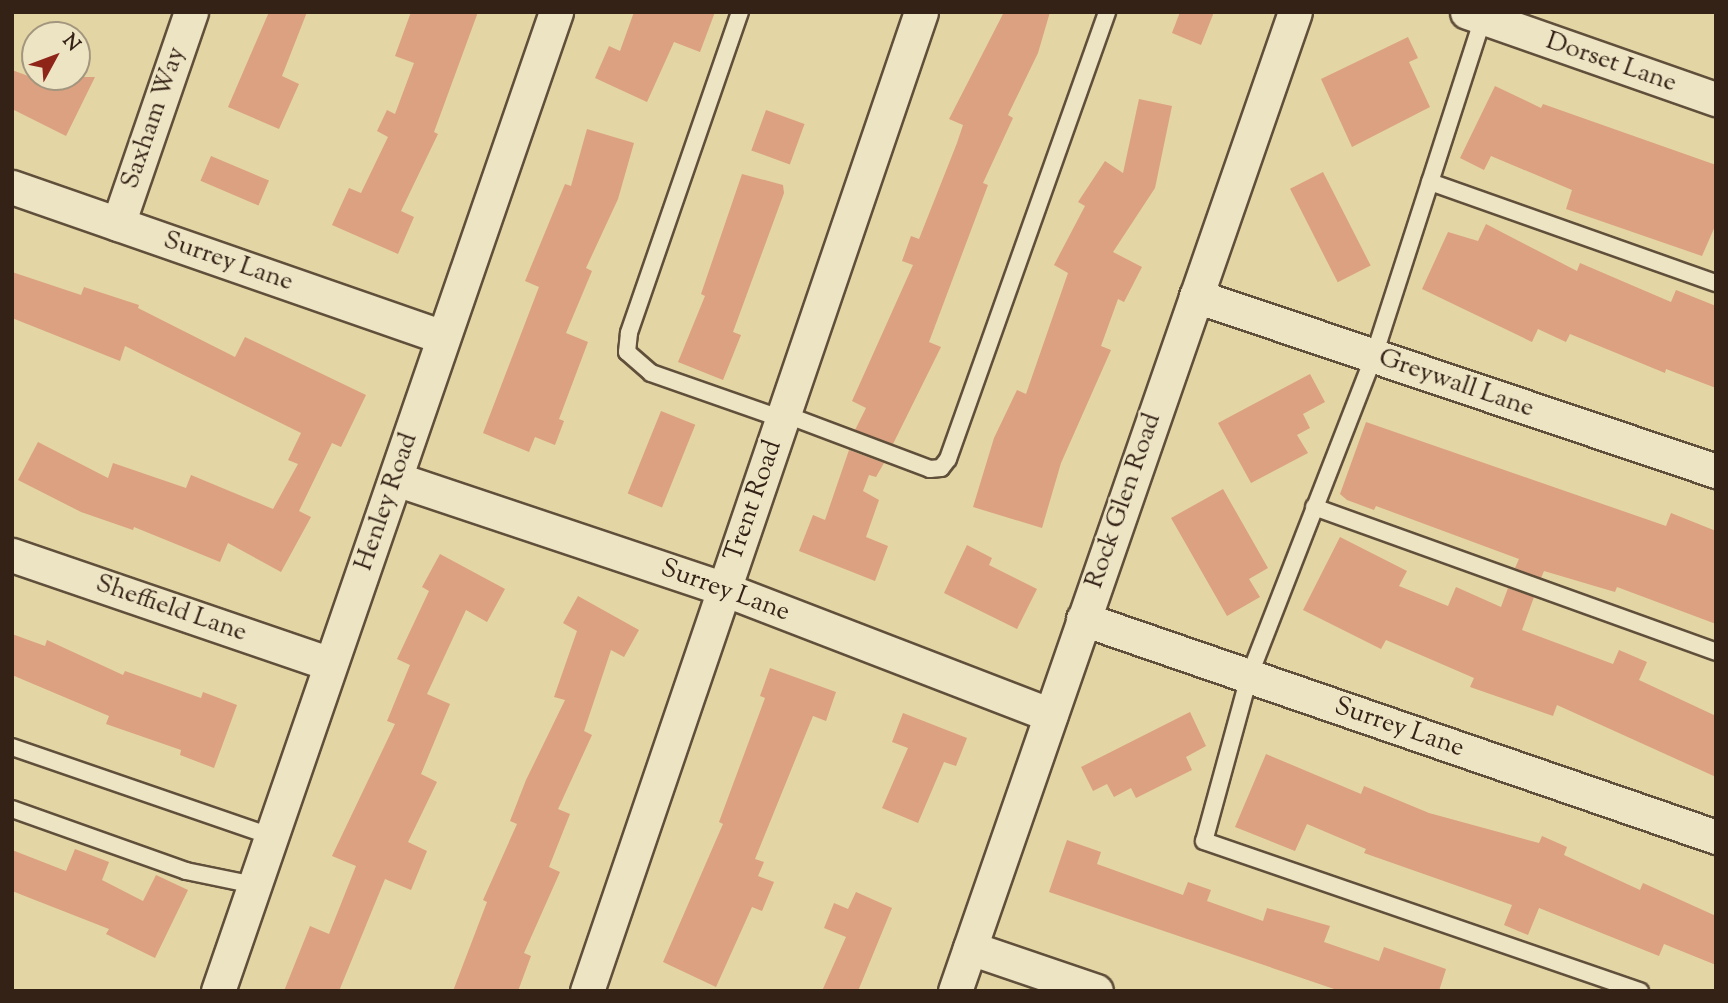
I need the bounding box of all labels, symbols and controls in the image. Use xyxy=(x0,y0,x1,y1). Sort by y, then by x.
north arrow xyxy=(21,21,91,91)
street label: Dorset Lane xyxy=(1542,26,1680,100)
text: N xyxy=(56,29,86,58)
street label: Saxham Way xyxy=(115,43,193,193)
street label: Surrey Lane xyxy=(159,225,297,299)
street label: Greywall Lane xyxy=(1374,343,1538,425)
street label: Rock Glen Road xyxy=(1079,409,1169,593)
street label: Henley Road xyxy=(349,429,425,575)
street label: Trent Road xyxy=(719,436,789,566)
street label: Surrey Lane xyxy=(656,553,794,629)
street label: Sheffield Lane xyxy=(91,569,251,649)
street label: Surrey Lane xyxy=(1330,691,1468,765)

